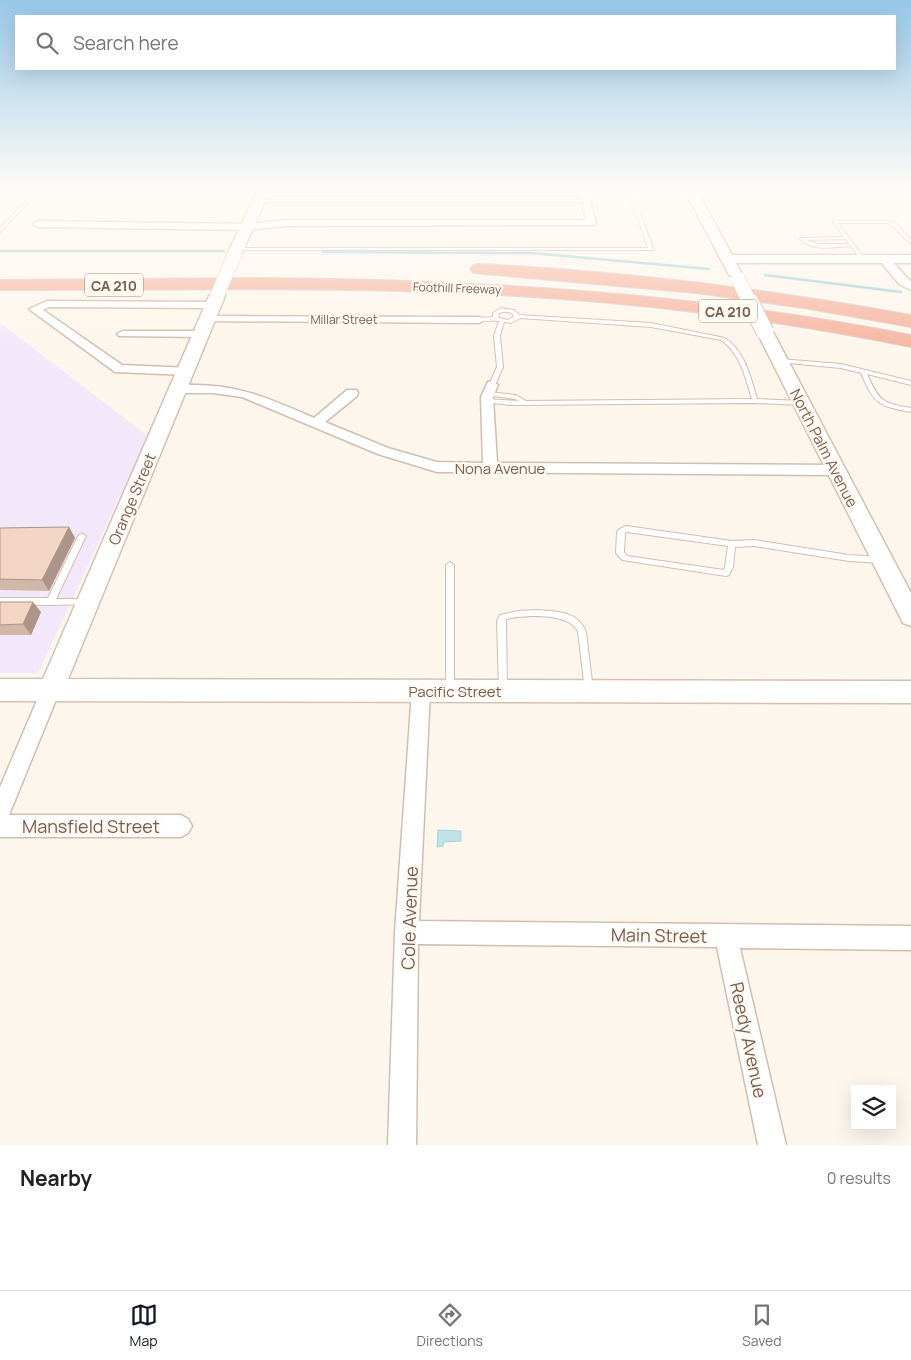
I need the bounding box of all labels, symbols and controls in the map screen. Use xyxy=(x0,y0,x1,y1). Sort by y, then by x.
search box xyxy=(15,15,896,70)
icon: search xyxy=(33,29,61,57)
text: Search here xyxy=(73,30,179,56)
road number: CA 210 xyxy=(85,274,143,296)
street label: Foothill Freeway xyxy=(413,278,502,298)
road number: CA 210 xyxy=(699,300,757,322)
street label: Millar Street xyxy=(310,311,378,328)
street label: North Palm Avenue xyxy=(785,385,863,511)
street label: Orange Street xyxy=(103,450,161,548)
street label: Nona Avenue xyxy=(455,458,546,479)
street label: Pacific Street xyxy=(408,681,502,702)
street label: Mansfield Street xyxy=(22,814,160,838)
street label: Cole Avenue xyxy=(395,866,423,970)
street label: Main Street xyxy=(611,922,707,948)
street label: Reedy Avenue xyxy=(725,980,773,1100)
map controls xyxy=(851,1085,896,1130)
button: layers xyxy=(851,1085,896,1130)
text: Nearby xyxy=(20,1164,92,1192)
text: 0 results xyxy=(827,1167,891,1189)
tab: Map xyxy=(130,1301,158,1350)
tab: Directions xyxy=(417,1301,483,1350)
tab: Saved xyxy=(742,1301,781,1350)

